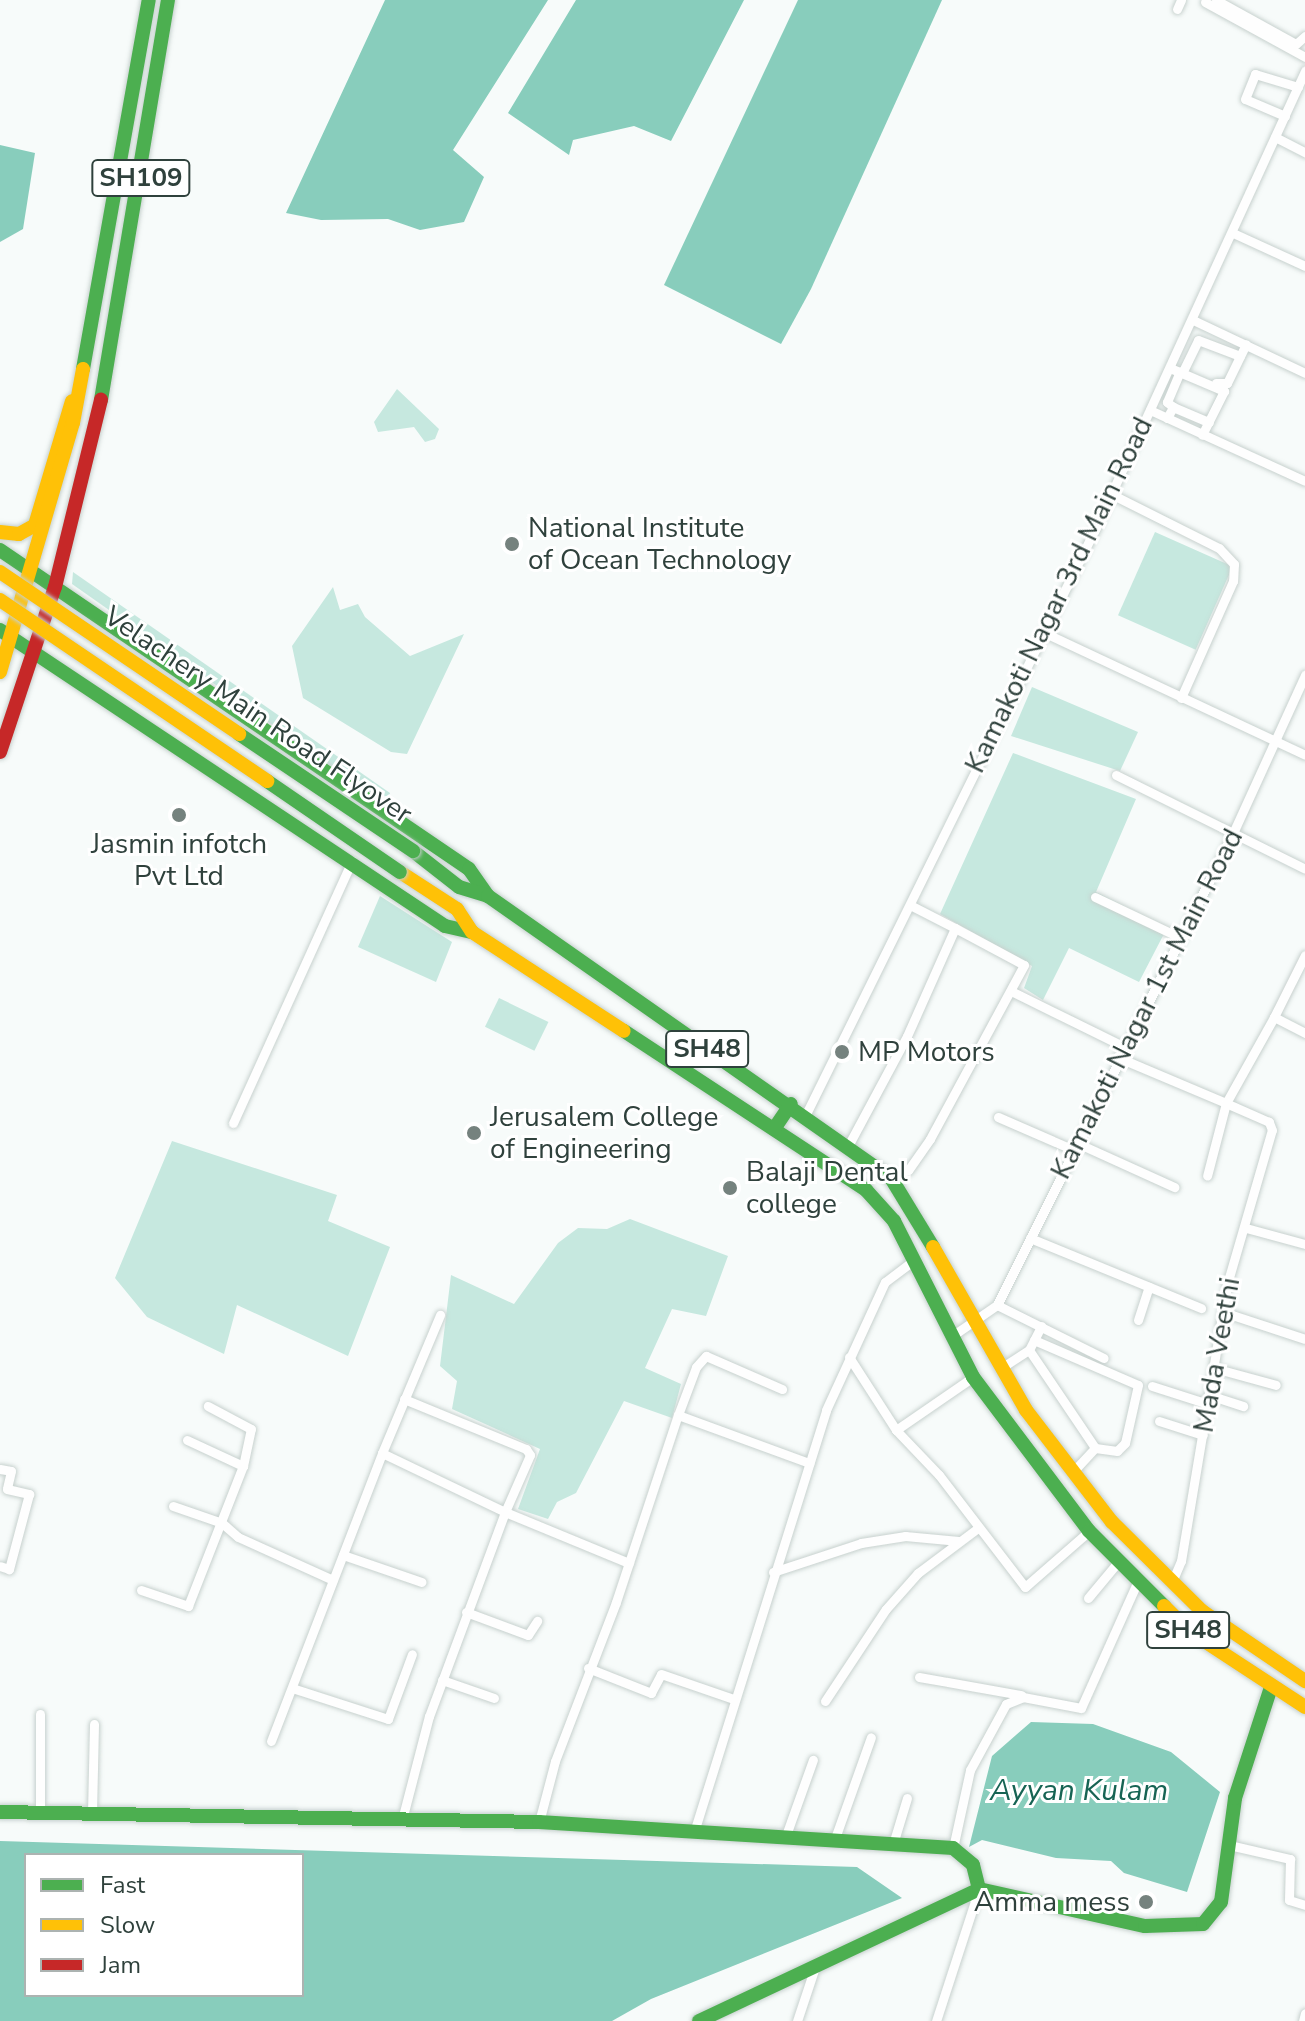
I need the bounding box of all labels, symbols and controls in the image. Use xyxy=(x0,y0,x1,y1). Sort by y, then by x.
road number: SH109 xyxy=(91,156,191,200)
street label: Kamakoti Nagar 3rd Main Road xyxy=(958,412,1160,778)
place label: National Institute of Ocean Technology xyxy=(528,511,791,577)
marker: National Institute of Ocean Technology xyxy=(503,535,521,553)
street label: Velachery Main Road Flyover xyxy=(97,599,419,831)
marker: Jasmin infotch Pvt Ltd xyxy=(170,806,188,824)
street label: Kamakoti Nagar 1st Main Road xyxy=(1044,823,1250,1185)
place label: Jasmin infotch Pvt Ltd xyxy=(91,827,267,893)
road number: SH48 xyxy=(665,1027,749,1071)
place label: MP Motors xyxy=(858,1035,995,1069)
marker: MP Motors xyxy=(833,1043,851,1061)
place label: Jerusalem College of Engineering xyxy=(490,1100,718,1166)
marker: Jerusalem College of Engineering xyxy=(465,1124,483,1142)
place label: Balaji Dental college xyxy=(746,1155,908,1221)
marker: Balaji Dental college xyxy=(721,1179,739,1197)
street label: Mada Veethi xyxy=(1187,1275,1247,1435)
road number: SH48 xyxy=(1146,1608,1230,1652)
water label: Ayyan Kulam xyxy=(990,1773,1168,1809)
legend xyxy=(24,1853,304,1997)
text: Fast xyxy=(100,1869,145,1901)
place label: Amma mess xyxy=(974,1885,1130,1919)
marker: Amma mess xyxy=(1137,1893,1155,1911)
text: Slow xyxy=(100,1909,155,1941)
text: Jam xyxy=(100,1949,141,1981)

